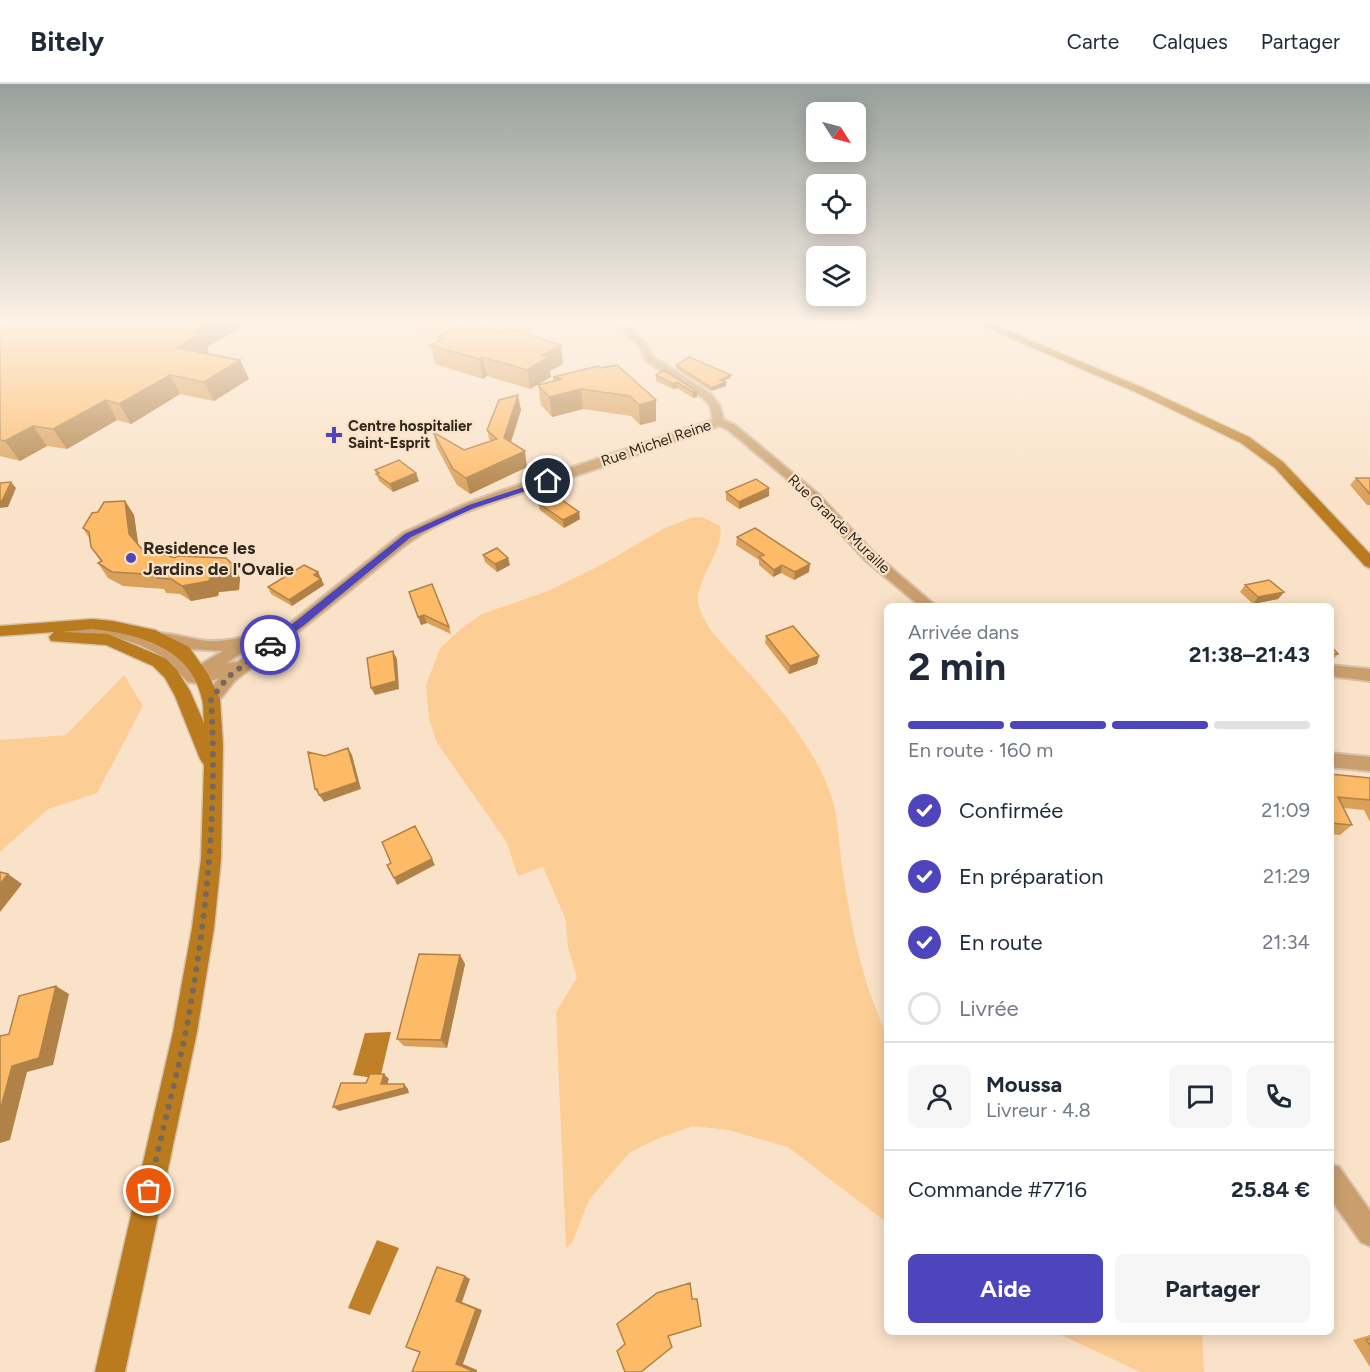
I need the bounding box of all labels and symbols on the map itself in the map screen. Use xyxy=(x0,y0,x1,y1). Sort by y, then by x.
north arrow xyxy=(806,102,866,162)
street label: Rue Michel Reine xyxy=(599,416,713,470)
place label: Centre hospitalier Saint-Esprit xyxy=(348,417,472,452)
marker: Centre hospitalier Saint-Esprit xyxy=(325,426,343,444)
pin xyxy=(522,455,573,506)
street label: Rue Grande Muraille xyxy=(784,471,894,577)
place label: Residence les Jardins de l'Ovalie xyxy=(143,537,294,580)
marker: Residence les Jardins de l'Ovalie xyxy=(124,551,138,565)
courier xyxy=(240,615,300,675)
pin xyxy=(123,1165,174,1216)

